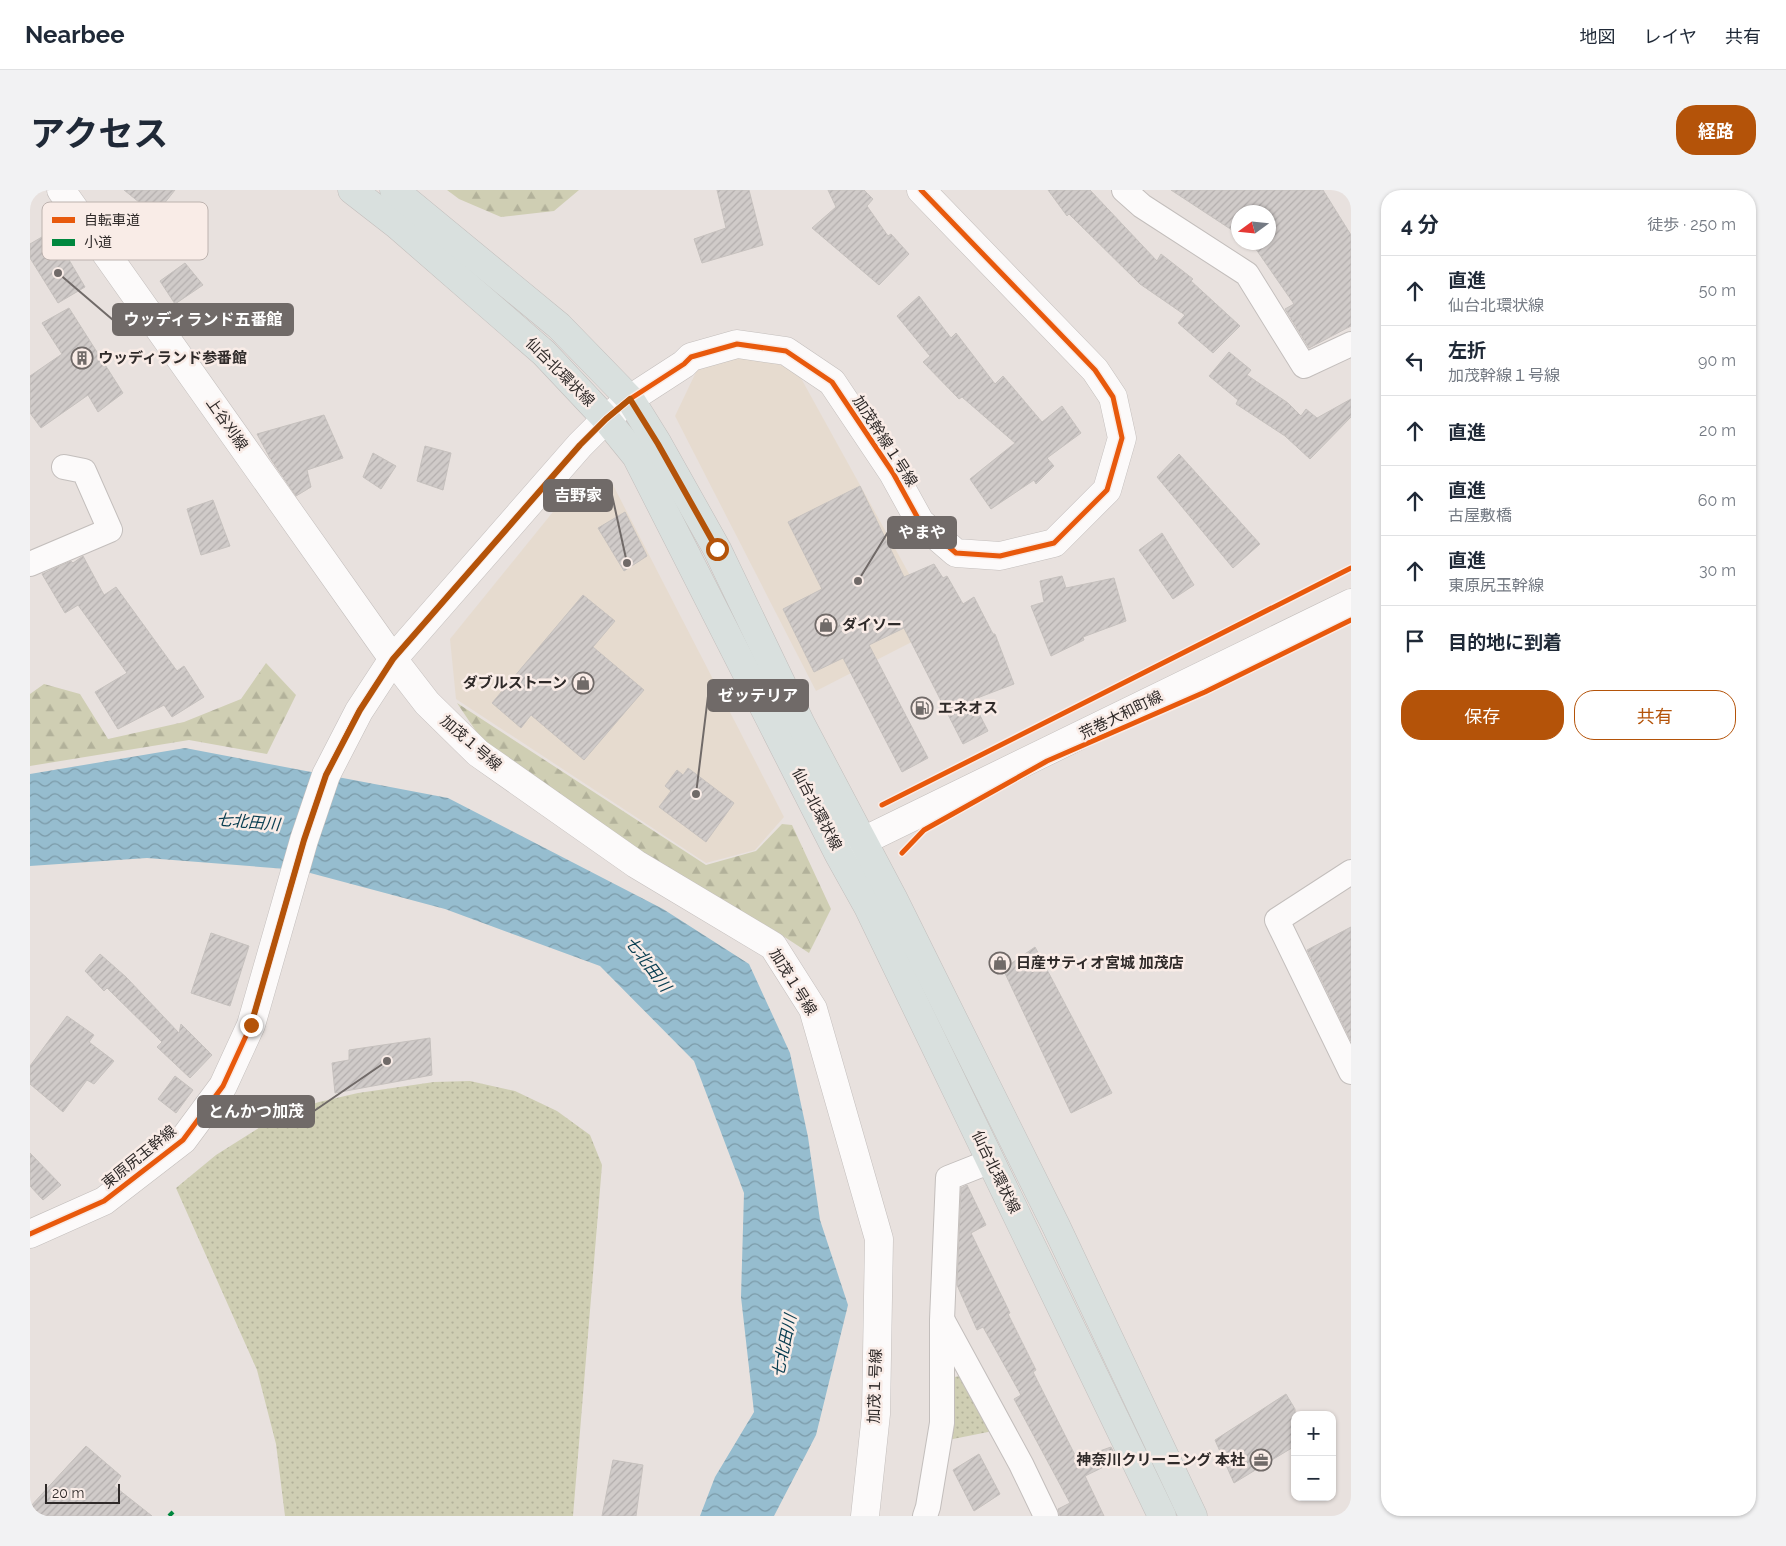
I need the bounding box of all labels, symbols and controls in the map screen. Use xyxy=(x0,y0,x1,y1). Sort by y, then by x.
text: Nearbee xyxy=(25,20,125,49)
text: 地図 xyxy=(1580,26,1616,47)
text: レイヤ xyxy=(1644,26,1697,47)
text: 共有 xyxy=(1725,26,1761,47)
button: 経路 xyxy=(1676,105,1756,155)
text: アクセス xyxy=(30,113,168,154)
legend xyxy=(42,202,208,260)
north arrow xyxy=(1231,205,1276,250)
text: 自転車道 xyxy=(84,212,140,228)
text: 4 分 xyxy=(1401,212,1439,237)
text: 徒歩 · 250 m xyxy=(1647,215,1736,234)
text: 小道 xyxy=(84,234,112,250)
text: 直進 xyxy=(1448,269,1486,291)
icon: ahead xyxy=(1401,277,1429,305)
text: 50 m xyxy=(1699,281,1736,300)
text: 仙台北環状線 xyxy=(1448,296,1544,315)
callout: ウッディランド五番館 xyxy=(113,304,293,335)
text: ウッディランド五番館 xyxy=(124,310,282,329)
street label: 仙台北環状線 xyxy=(522,334,598,410)
text: 左折 xyxy=(1448,339,1486,361)
building icon: ウッディランド参番館 xyxy=(70,346,94,370)
icon: left xyxy=(1401,347,1429,375)
place label: ウッディランド参番館 xyxy=(98,349,247,367)
text: 90 m xyxy=(1698,351,1736,370)
text: 加茂幹線１号線 xyxy=(1448,366,1560,385)
street label: 加茂幹線１号線 xyxy=(849,392,921,490)
street label: 上谷刈線 xyxy=(202,394,252,454)
icon: ahead xyxy=(1401,417,1429,445)
text: 直進 xyxy=(1448,421,1486,443)
text: 20 m xyxy=(1699,421,1736,440)
text: 直進 xyxy=(1448,479,1486,501)
callout: 吉野家 xyxy=(544,480,612,511)
text: 吉野家 xyxy=(554,486,602,505)
icon: ahead xyxy=(1401,487,1429,515)
text: 60 m xyxy=(1698,491,1736,510)
text: 古屋敷橋 xyxy=(1448,506,1512,525)
callout: やまや xyxy=(888,517,956,548)
text: やまや xyxy=(898,523,946,542)
route start xyxy=(706,538,729,561)
text: 直進 xyxy=(1448,549,1486,571)
icon: ahead xyxy=(1401,557,1429,585)
text: 30 m xyxy=(1699,561,1736,580)
text: 東原尻玉幹線 xyxy=(1448,576,1544,595)
shop icon: ダイソー xyxy=(814,613,838,637)
place label: ダイソー xyxy=(842,616,902,634)
icon: arrive xyxy=(1401,627,1429,655)
text: 目的地に到着 xyxy=(1448,631,1562,653)
shop icon: ダブルストーン xyxy=(571,671,595,695)
place label: ダブルストーン xyxy=(463,674,567,692)
callout: ゼッテリア xyxy=(708,680,808,711)
text: ゼッテリア xyxy=(718,686,798,705)
street label: 荒巻大和町線 xyxy=(1077,687,1165,743)
button: 保存 xyxy=(1401,690,1564,740)
button: 共有 xyxy=(1574,690,1736,740)
fuel station icon: エネオス xyxy=(910,696,934,720)
place label: エネオス xyxy=(938,699,998,717)
street label: 加茂１号線 xyxy=(437,712,505,774)
street label: 仙台北環状線 xyxy=(789,765,845,853)
water label: 七北田川 xyxy=(215,810,283,834)
water label: 七北田川 xyxy=(621,933,676,997)
street label: 加茂１号線 xyxy=(765,945,821,1019)
shop icon: 日産サティオ宮城 加茂店 xyxy=(988,951,1012,975)
place label: 日産サティオ宮城 加茂店 xyxy=(1016,954,1184,972)
route end xyxy=(240,1014,263,1037)
callout: とんかつ加茂 xyxy=(198,1096,314,1127)
text: とんかつ加茂 xyxy=(208,1102,304,1121)
street label: 東原尻玉幹線 xyxy=(98,1122,180,1192)
street label: 仙台北環状線 xyxy=(968,1128,1024,1216)
water label: 七北田川 xyxy=(768,1311,800,1379)
street label: 加茂１号線 xyxy=(865,1348,885,1424)
map controls xyxy=(1291,1411,1336,1501)
button: + xyxy=(1291,1411,1336,1456)
office icon: 神奈川クリーニング 本社 xyxy=(1249,1448,1273,1472)
place label: 神奈川クリーニング 本社 xyxy=(1075,1451,1245,1469)
button: − xyxy=(1291,1456,1336,1501)
scale bar xyxy=(45,1481,120,1504)
text: 20 m xyxy=(52,1485,84,1501)

